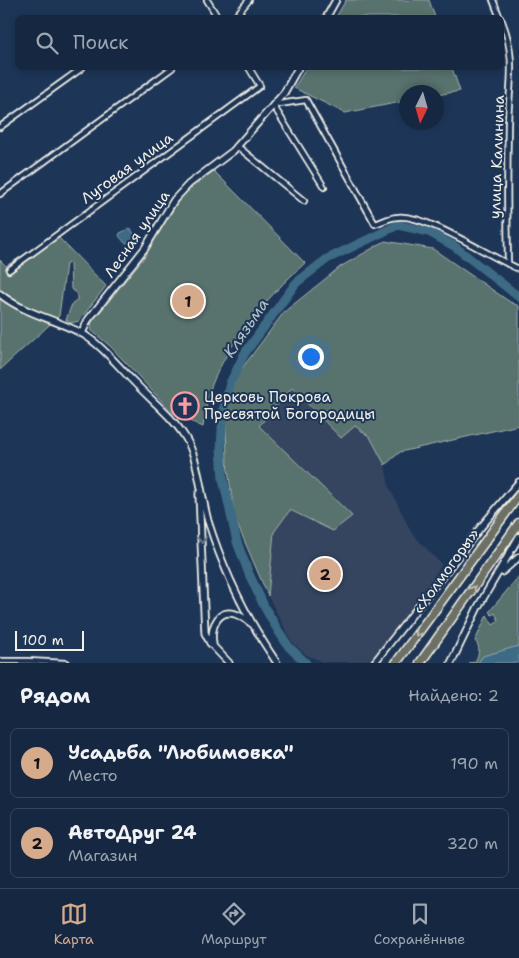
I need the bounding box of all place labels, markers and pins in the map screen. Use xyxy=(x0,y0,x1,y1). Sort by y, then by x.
pin: 1 xyxy=(172,282,204,320)
place label: Церковь Покрова Пресвятой Богородицы xyxy=(204,387,375,424)
church icon: Церковь Покрова Пресвятой Богородицы xyxy=(170,391,200,421)
pin: 2 xyxy=(309,555,341,593)

